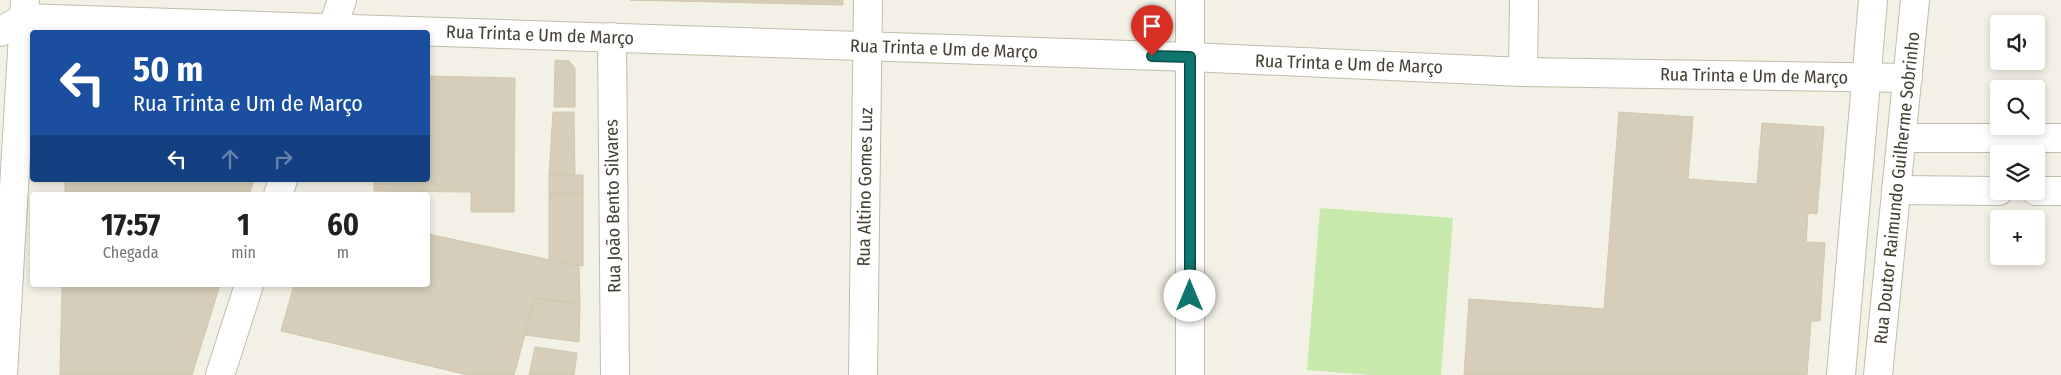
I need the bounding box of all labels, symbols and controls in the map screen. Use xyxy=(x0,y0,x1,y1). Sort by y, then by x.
pin xyxy=(1131,5,1173,56)
icon: arrive xyxy=(1138,12,1166,40)
map controls xyxy=(1990,15,2045,265)
button: sound xyxy=(1990,15,2045,70)
street label: Rua Trinta e Um de Março xyxy=(446,21,634,49)
street label: Rua Doutor Raimundo Guilherme Sobrinho xyxy=(1870,31,1924,345)
street label: Rua Trinta e Um de Março xyxy=(850,35,1038,63)
text: 50 m xyxy=(133,48,203,90)
icon: left xyxy=(50,50,115,115)
street label: Rua Trinta e Um de Março xyxy=(1255,50,1443,78)
street label: Rua Trinta e Um de Março xyxy=(1660,63,1848,89)
button: search xyxy=(1990,80,2045,135)
text: Rua Trinta e Um de Março xyxy=(133,90,363,117)
street label: Rua Altino Gomes Luz xyxy=(853,107,877,267)
street label: Rua João Bento Silvares xyxy=(600,119,626,293)
icon: left xyxy=(163,145,191,173)
icon: ahead xyxy=(216,145,244,173)
icon: right xyxy=(269,145,297,173)
button: layers xyxy=(1990,145,2045,200)
text: 17:57 xyxy=(101,207,160,243)
text: 1 xyxy=(237,207,250,243)
text: 60 xyxy=(327,207,359,243)
button: + xyxy=(1990,210,2045,265)
text: Chegada xyxy=(103,243,159,262)
text: min xyxy=(231,243,256,262)
text: m xyxy=(337,243,349,262)
position arrow xyxy=(1163,269,1215,321)

